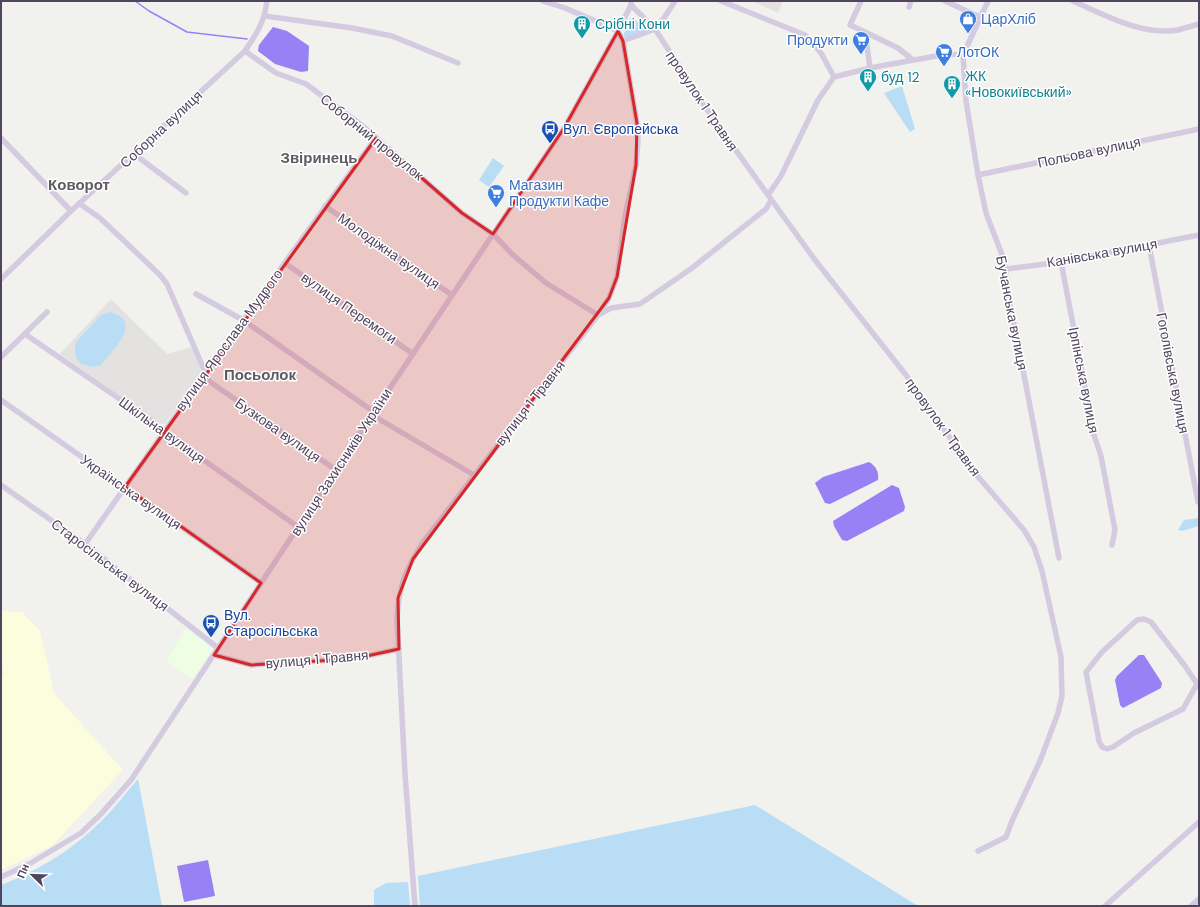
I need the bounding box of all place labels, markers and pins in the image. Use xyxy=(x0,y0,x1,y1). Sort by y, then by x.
shop icon: ЦарХліб xyxy=(958,9,978,34)
place label: ЦарХліб xyxy=(981,10,1036,28)
building icon: Срібні Кони xyxy=(572,14,592,39)
place label: Срібні Кони xyxy=(595,15,670,33)
supermarket icon: Продукти xyxy=(851,30,871,55)
place label: Продукти xyxy=(787,31,848,49)
supermarket icon: ЛотОК xyxy=(934,42,954,67)
place label: ЛотОК xyxy=(957,43,1000,61)
building icon: буд 12 xyxy=(858,67,878,92)
place label: ЖК «Новокиївський» xyxy=(965,67,1072,101)
place label: буд 12 xyxy=(881,68,920,86)
building icon: ЖК «Новокиївський» xyxy=(942,74,962,99)
bus stop icon: Вул. Європейська xyxy=(540,119,560,144)
place label: Вул. Європейська xyxy=(563,120,679,138)
place label: Магазин Продукти Кафе xyxy=(509,176,609,210)
supermarket icon: Магазин Продукти Кафе xyxy=(486,183,506,208)
place label: Вул. Старосільська xyxy=(224,606,318,640)
bus stop icon: Вул. Старосільська xyxy=(201,613,221,638)

